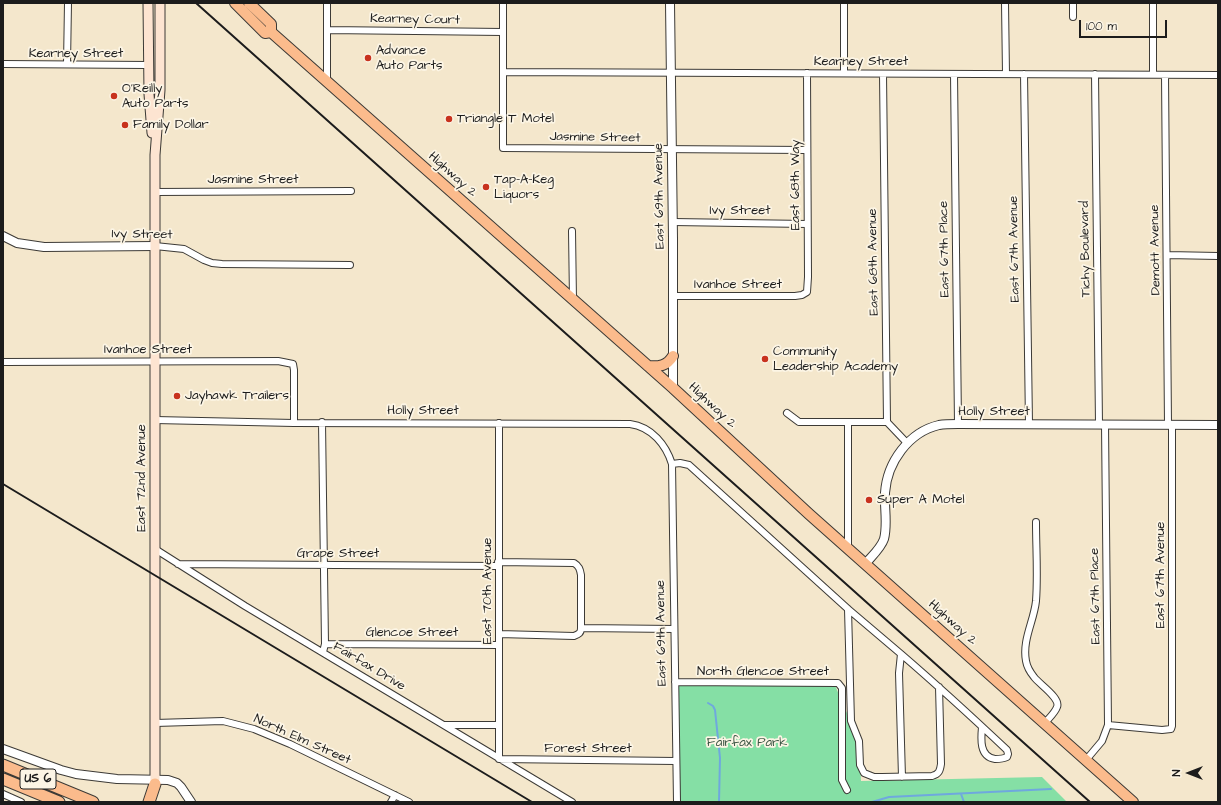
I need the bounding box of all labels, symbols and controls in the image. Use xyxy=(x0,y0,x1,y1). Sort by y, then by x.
street label: Kearney Court xyxy=(370,11,460,29)
scale bar xyxy=(1081,12,1169,38)
text: 100 m xyxy=(1086,18,1117,35)
place label: Advance Auto Parts xyxy=(376,43,443,74)
street label: Kearney Street xyxy=(29,46,123,62)
marker: Advance Auto Parts xyxy=(363,53,373,63)
street label: Kearney Street xyxy=(814,54,908,70)
place label: O'Reilly Auto Parts xyxy=(122,81,189,112)
marker: O'Reilly Auto Parts xyxy=(109,91,119,101)
place label: Triangle T Motel xyxy=(457,111,554,127)
marker: Triangle T Motel xyxy=(444,114,454,124)
place label: Family Dollar xyxy=(133,117,209,133)
marker: Family Dollar xyxy=(120,120,130,130)
street label: Jasmine Street xyxy=(549,129,641,147)
street label: East 68th Way xyxy=(788,140,804,230)
street label: East 69th Avenue xyxy=(651,143,669,249)
street label: Highway 2 xyxy=(425,149,479,201)
street label: Jasmine Street xyxy=(208,172,298,188)
place label: Tap-A-Keg Liquors xyxy=(494,172,554,203)
marker: Tap-A-Keg Liquors xyxy=(481,182,491,192)
street label: East 67th Avenue xyxy=(1006,196,1024,302)
street label: East 67th Place xyxy=(936,201,954,297)
street label: Tichy Boulevard xyxy=(1077,201,1095,297)
street label: Ivy Street xyxy=(709,203,771,219)
street label: Demott Avenue xyxy=(1147,204,1165,296)
street label: East 68th Avenue xyxy=(865,208,883,316)
street label: Ivy Street xyxy=(111,227,173,243)
street label: Ivanhoe Street xyxy=(694,277,782,293)
street label: Ivanhoe Street xyxy=(104,342,192,358)
place label: Community Leadership Academy xyxy=(773,344,898,375)
marker: Community Leadership Academy xyxy=(760,354,770,364)
street label: Highway 2 xyxy=(685,380,739,432)
place label: Jayhawk Trailers xyxy=(185,388,289,404)
marker: Jayhawk Trailers xyxy=(172,391,182,401)
street label: Holly Street xyxy=(387,403,459,419)
street label: Holly Street xyxy=(958,404,1030,420)
street label: East 72nd Avenue xyxy=(134,424,150,532)
place label: Super A Motel xyxy=(877,492,965,508)
marker: Super A Motel xyxy=(864,495,874,505)
street label: East 67th Avenue xyxy=(1153,522,1169,628)
street label: East 70th Avenue xyxy=(480,538,496,644)
street label: Grape Street xyxy=(297,546,379,562)
street label: East 67th Place xyxy=(1087,548,1105,644)
street label: East 69th Avenue xyxy=(653,580,671,686)
street label: Highway 2 xyxy=(925,597,979,649)
street label: Glencoe Street xyxy=(366,625,458,641)
street label: Fairfax Drive xyxy=(330,639,408,695)
street label: North Glencoe Street xyxy=(697,664,829,680)
street label: North Elm Street xyxy=(251,712,353,768)
park label: Fairfax Park xyxy=(707,735,787,751)
street label: Forest Street xyxy=(544,741,632,757)
north arrow xyxy=(1169,753,1209,793)
road number: US 6 xyxy=(20,769,56,789)
text: N xyxy=(1169,770,1184,776)

